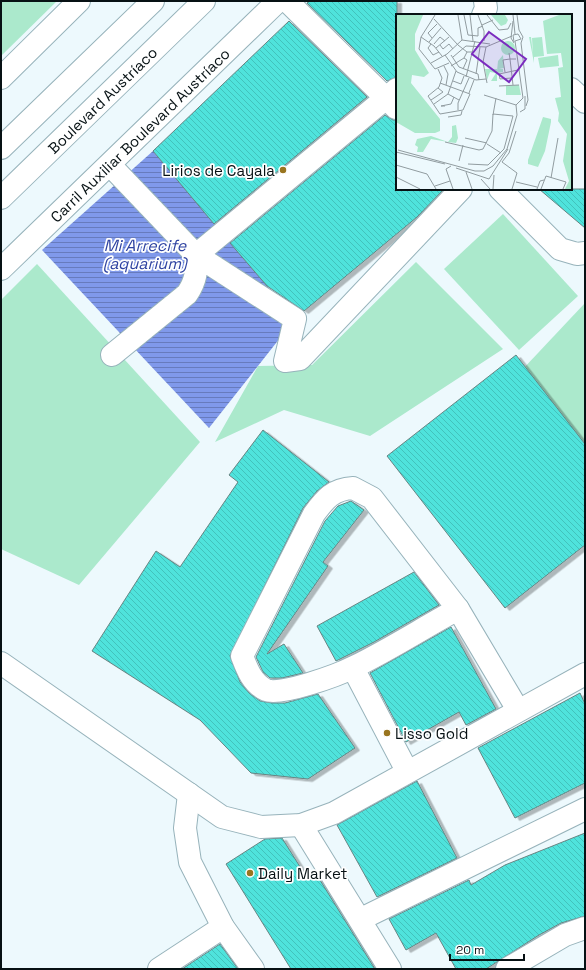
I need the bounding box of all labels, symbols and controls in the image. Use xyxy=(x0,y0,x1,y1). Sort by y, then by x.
inset map xyxy=(396,14,572,190)
street label: Boulevard Austríaco xyxy=(43,42,161,157)
street label: Carril Auxiliar Boulevard Austríaco xyxy=(46,44,233,226)
place label: Lirios de Cayala xyxy=(162,161,275,180)
marker: Lirios de Cayala xyxy=(278,165,288,175)
water label: Mi Arrecife (aquarium) xyxy=(103,235,189,274)
place label: Lisso Gold xyxy=(395,724,468,743)
marker: Lisso Gold xyxy=(382,728,392,738)
place label: Daily Market xyxy=(258,864,347,883)
marker: Daily Market xyxy=(245,868,255,878)
scale bar xyxy=(450,936,524,962)
text: 20 m xyxy=(456,942,484,958)

